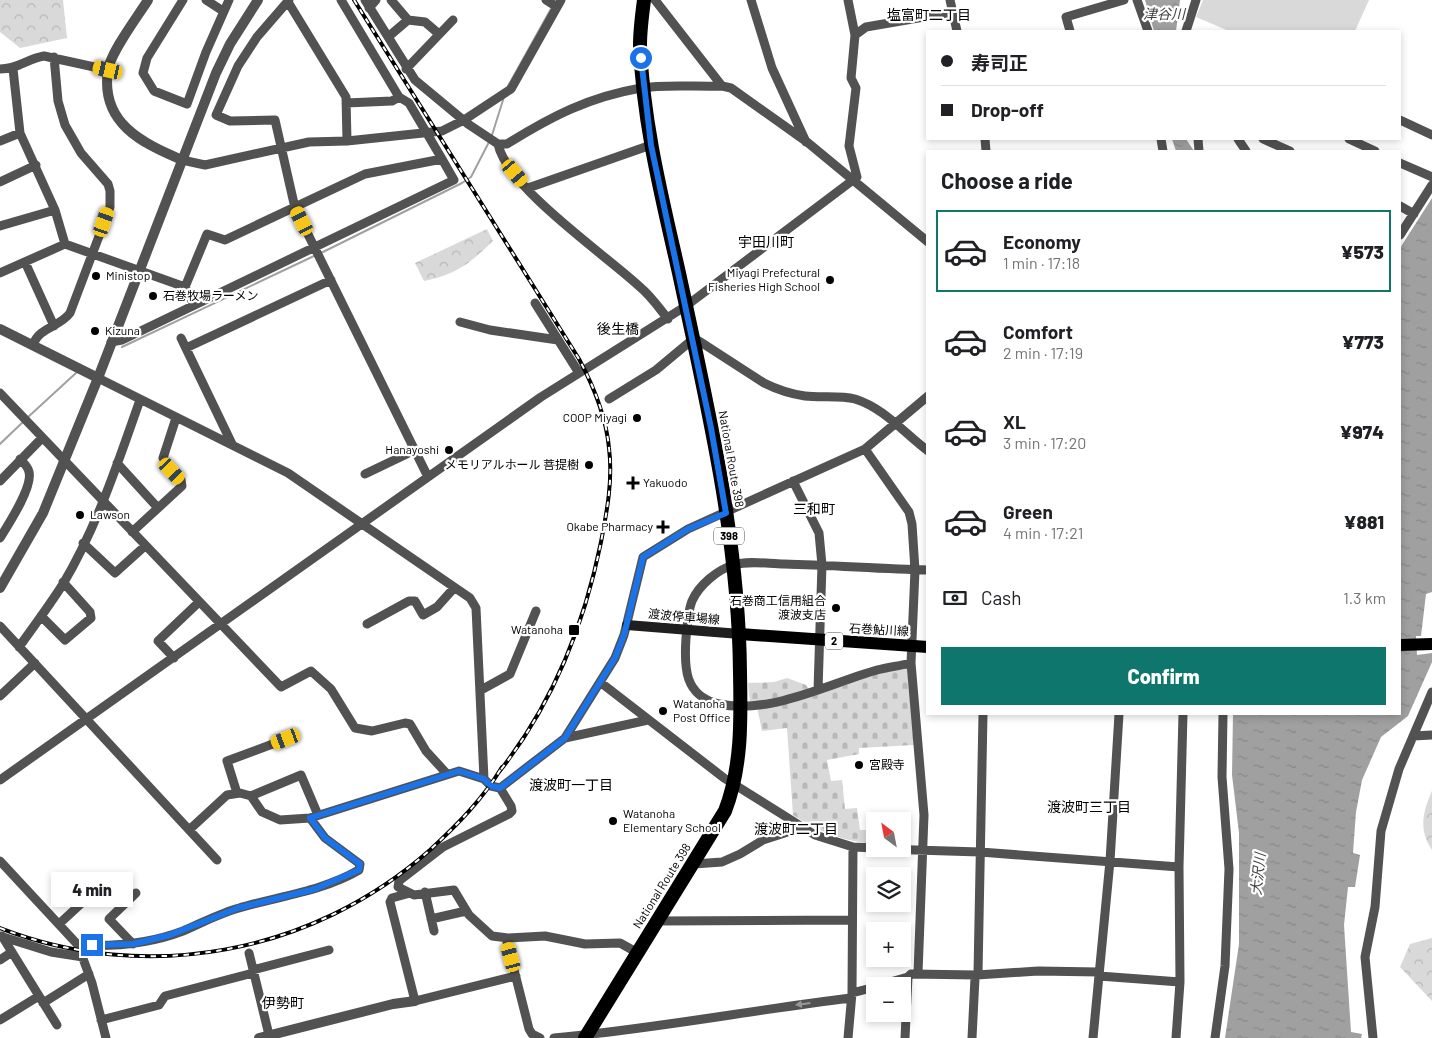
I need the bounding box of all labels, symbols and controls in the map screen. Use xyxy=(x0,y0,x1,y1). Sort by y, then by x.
water label: 津谷川 xyxy=(1143,5,1187,22)
district label: 塩富町二丁目 xyxy=(887,6,971,23)
route start xyxy=(630,47,652,69)
text: 寿司正 xyxy=(971,51,1028,74)
car xyxy=(91,59,124,81)
text: Drop-off xyxy=(971,98,1044,121)
car xyxy=(499,157,530,189)
text: Choose a ride xyxy=(941,167,1073,193)
car xyxy=(288,204,315,238)
car xyxy=(92,205,115,239)
icon: car xyxy=(943,229,988,274)
text: Economy xyxy=(1003,230,1081,253)
district label: 宇田川町 xyxy=(738,233,794,250)
text: ¥573 xyxy=(1341,240,1384,263)
text: 1 min · 17:18 xyxy=(1003,253,1080,272)
place label: Miyagi Prefectural Fisheries High School xyxy=(708,265,820,293)
place label: Ministop xyxy=(106,268,150,282)
marker: Ministop xyxy=(90,270,102,282)
marker: Miyagi Prefectural Fisheries High School xyxy=(824,274,836,286)
place label: 石巻牧場ラーメン xyxy=(163,288,259,302)
marker: 石巻牧場ラーメン xyxy=(147,290,159,302)
icon: car xyxy=(943,319,988,364)
district label: 後生橋 xyxy=(597,320,639,337)
text: Comfort xyxy=(1003,320,1073,343)
place label: Kizuna xyxy=(105,323,140,337)
marker: Kizuna xyxy=(89,325,101,337)
text: ¥773 xyxy=(1341,330,1384,353)
text: 2 min · 17:19 xyxy=(1003,343,1083,362)
street label: National Route 398 xyxy=(717,409,747,508)
icon: car xyxy=(943,409,988,454)
place label: COOP Miyagi xyxy=(563,410,627,424)
text: XL xyxy=(1003,410,1026,433)
marker: COOP Miyagi xyxy=(631,412,643,424)
text: ¥974 xyxy=(1339,420,1384,443)
text: 3 min · 17:20 xyxy=(1003,433,1086,452)
place label: Hanayoshi xyxy=(385,442,439,456)
marker: Hanayoshi xyxy=(443,444,455,456)
car xyxy=(156,455,187,487)
place label: メモリアルホール 菩提樹 xyxy=(445,457,579,471)
marker: メモリアルホール 菩提樹 xyxy=(583,459,595,471)
place label: Yakuodo xyxy=(643,475,687,489)
marker: Yakuodo xyxy=(627,477,639,489)
icon: car xyxy=(943,499,988,544)
district label: 三和町 xyxy=(793,500,835,517)
text: Green xyxy=(1003,500,1053,523)
place label: Lawson xyxy=(90,507,130,521)
marker: Lawson xyxy=(74,509,86,521)
text: ¥881 xyxy=(1343,510,1384,533)
place label: Okabe Pharmacy xyxy=(566,519,653,533)
marker: Okabe Pharmacy xyxy=(657,521,669,533)
text: 4 min · 17:21 xyxy=(1003,523,1083,542)
road number: 398 xyxy=(714,528,744,544)
icon: cash xyxy=(941,584,969,612)
text: Cash xyxy=(981,586,1022,609)
text: 1.3 km xyxy=(1343,588,1386,607)
place label: 石巻商工信用組合 渡波支店 xyxy=(730,593,826,621)
marker: 石巻商工信用組合 渡波支店 xyxy=(830,602,842,614)
street label: 渡波停車場線 xyxy=(648,606,721,626)
street label: 石巻鮎川線 xyxy=(849,620,909,638)
place label: Watanoha xyxy=(511,622,563,636)
marker: Watanoha xyxy=(567,623,581,637)
road number: 2 xyxy=(825,632,843,649)
button: Confirm xyxy=(941,647,1386,705)
place label: Watanoha Post Office xyxy=(673,696,730,724)
marker: Watanoha Post Office xyxy=(657,705,669,717)
car xyxy=(269,727,302,751)
place label: 宮殿寺 xyxy=(869,757,905,771)
marker: 宮殿寺 xyxy=(853,759,865,771)
district label: 渡波町一丁目 xyxy=(529,776,613,793)
district label: 渡波町三丁目 xyxy=(1047,798,1131,815)
place label: Watanoha Elementary School xyxy=(623,806,721,834)
north arrow xyxy=(866,812,911,858)
map controls xyxy=(866,812,911,1022)
marker: Watanoha Elementary School xyxy=(607,815,619,827)
district label: 渡波町二丁目 xyxy=(754,820,838,837)
street label: National Route 398 xyxy=(629,840,693,931)
water label: 大沢川 xyxy=(1247,850,1268,896)
button: layers xyxy=(866,867,911,912)
callout: 4 min xyxy=(51,872,133,908)
text: 4 min xyxy=(72,880,112,899)
button: + xyxy=(866,922,911,967)
route end xyxy=(81,934,103,956)
car xyxy=(499,941,522,973)
button: − xyxy=(866,977,911,1022)
district label: 伊勢町 xyxy=(262,994,304,1011)
one-way arrow xyxy=(794,1000,810,1008)

